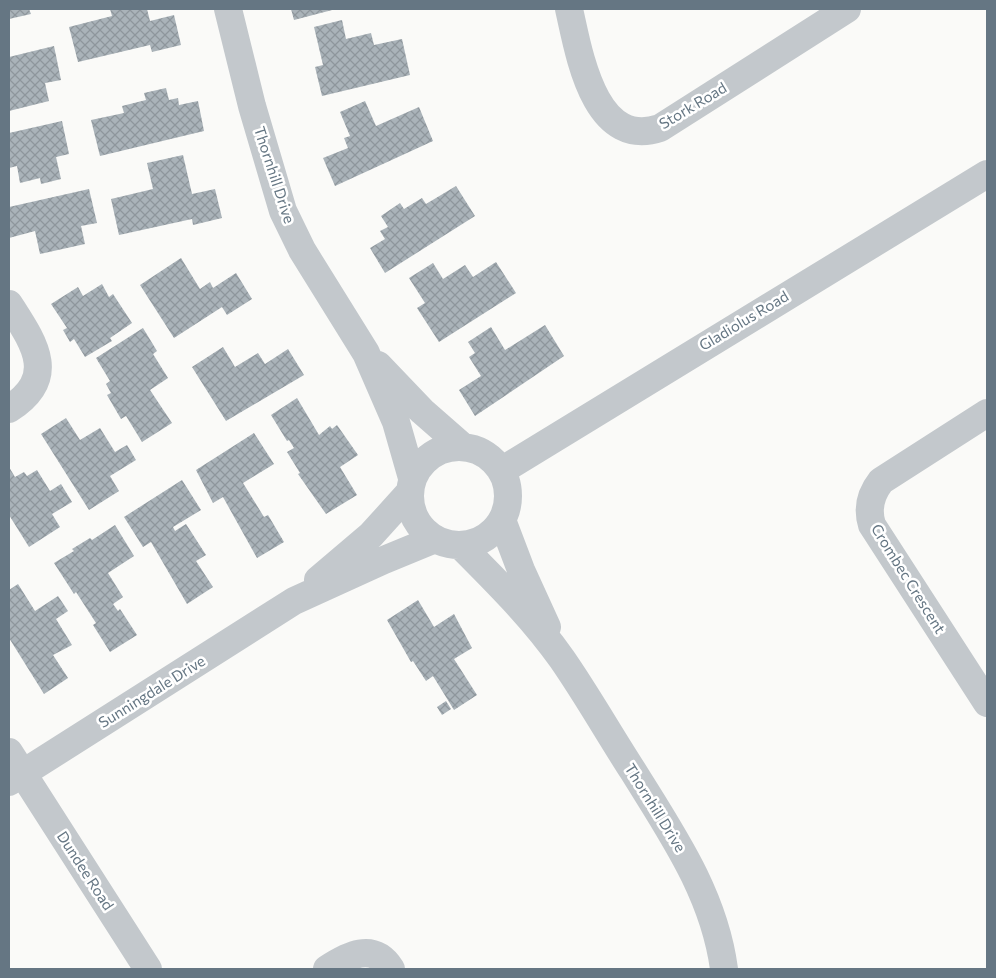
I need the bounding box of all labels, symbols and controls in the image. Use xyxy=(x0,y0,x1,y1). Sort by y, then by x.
street label: Stork Road xyxy=(655,78,730,132)
street label: Thornhill Drive xyxy=(251,124,299,226)
street label: Gladiolus Road xyxy=(696,286,791,354)
street label: Crombec Crescent xyxy=(868,520,950,637)
street label: Sunningdale Drive xyxy=(95,651,208,731)
street label: Thornhill Drive xyxy=(621,760,690,855)
street label: Dundee Road xyxy=(54,828,118,913)

